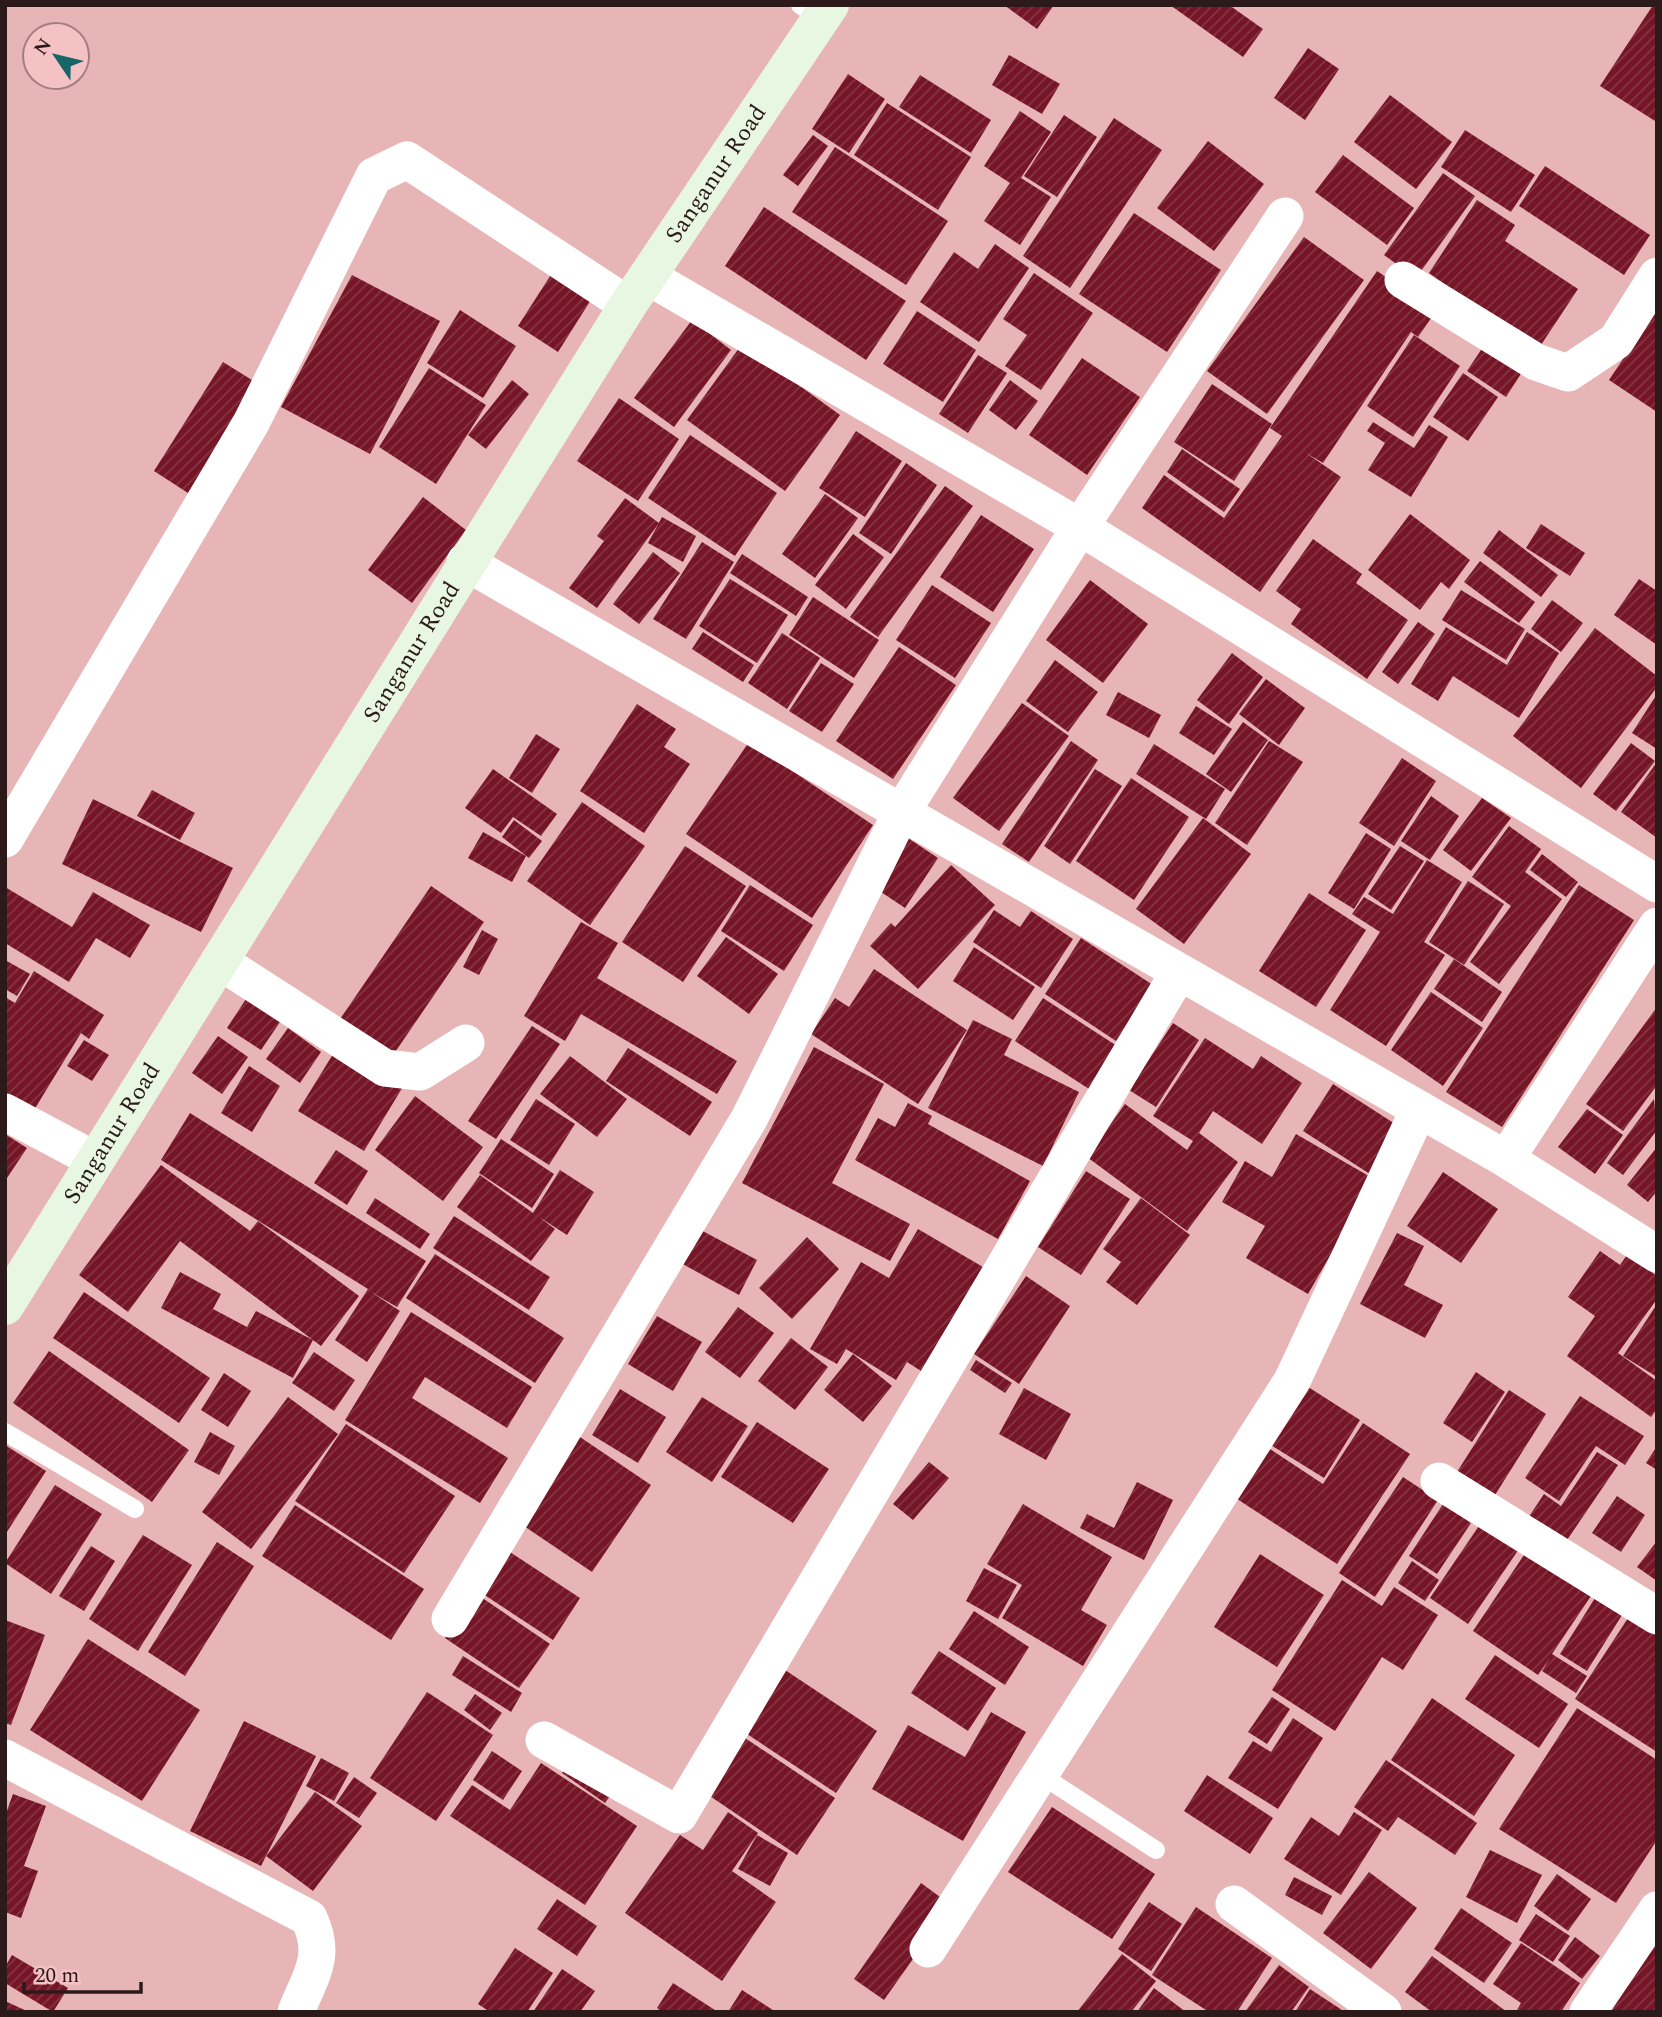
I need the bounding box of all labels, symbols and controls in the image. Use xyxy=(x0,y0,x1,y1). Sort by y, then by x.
north arrow xyxy=(21,21,91,91)
text: N xyxy=(27,32,60,62)
street label: Sanganur Road xyxy=(656,97,776,251)
street label: Sanganur Road xyxy=(354,575,470,730)
street label: Sanganur Road xyxy=(55,1056,170,1211)
scale bar xyxy=(24,1951,142,1995)
text: 20 m xyxy=(35,1960,79,1992)

